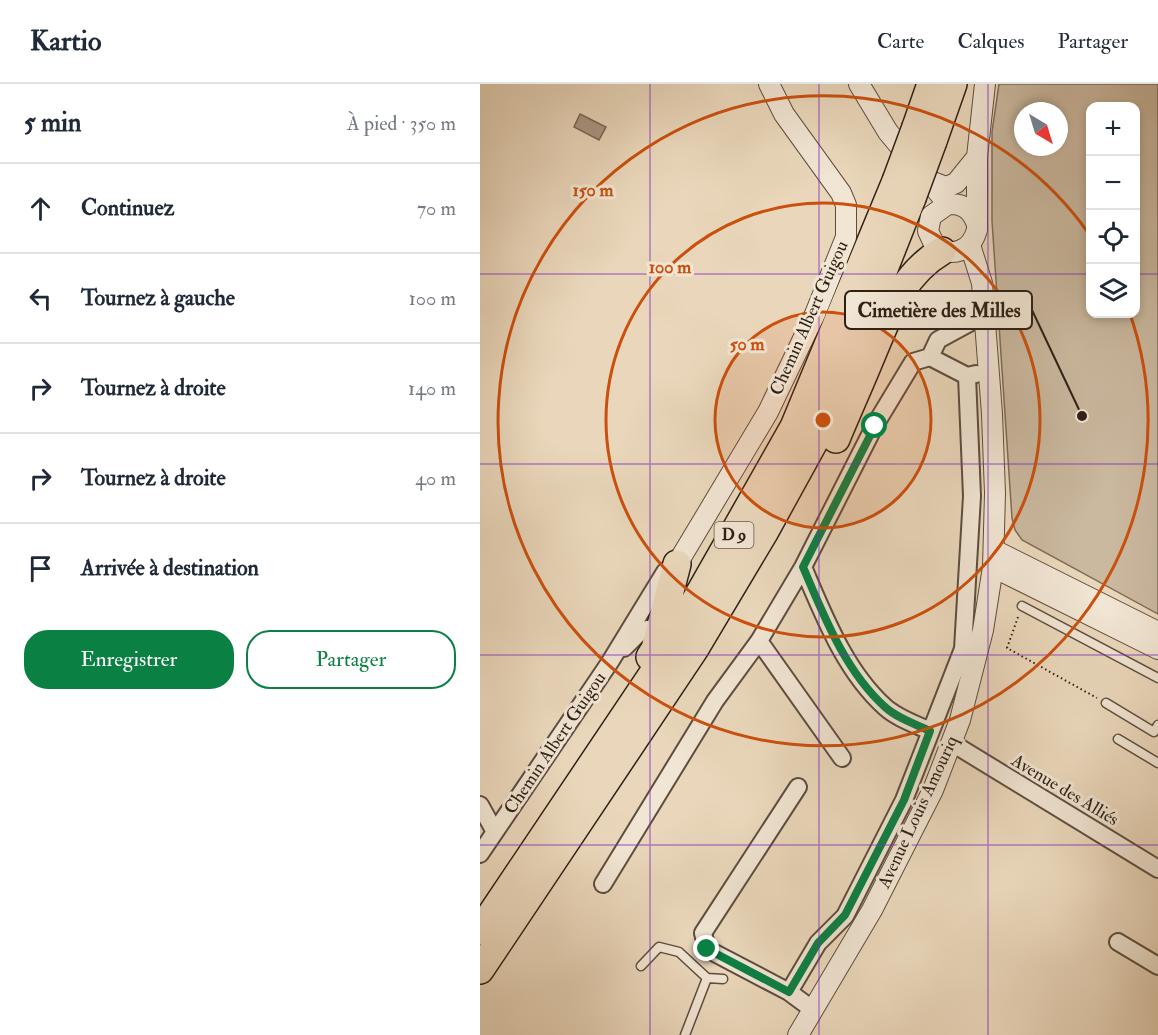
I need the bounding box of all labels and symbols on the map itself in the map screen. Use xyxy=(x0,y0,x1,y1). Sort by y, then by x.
north arrow xyxy=(1014,102,1068,156)
text: 150 m xyxy=(572,179,615,202)
street label: Chemin Albert Guigou xyxy=(765,237,853,399)
text: 100 m xyxy=(649,256,692,279)
callout: Cimetière des Milles xyxy=(845,291,1032,329)
text: Cimetière des Milles xyxy=(858,298,1021,323)
text: 50 m xyxy=(730,333,765,356)
centre of rings xyxy=(813,410,833,430)
route start xyxy=(861,412,887,438)
road number: D 9 xyxy=(714,522,754,548)
street label: Chemin Albert Guigou xyxy=(499,667,611,819)
street label: Avenue Louis Amouriq xyxy=(872,731,964,893)
street label: Avenue des Alliés xyxy=(1006,748,1123,831)
route end xyxy=(693,935,719,961)

